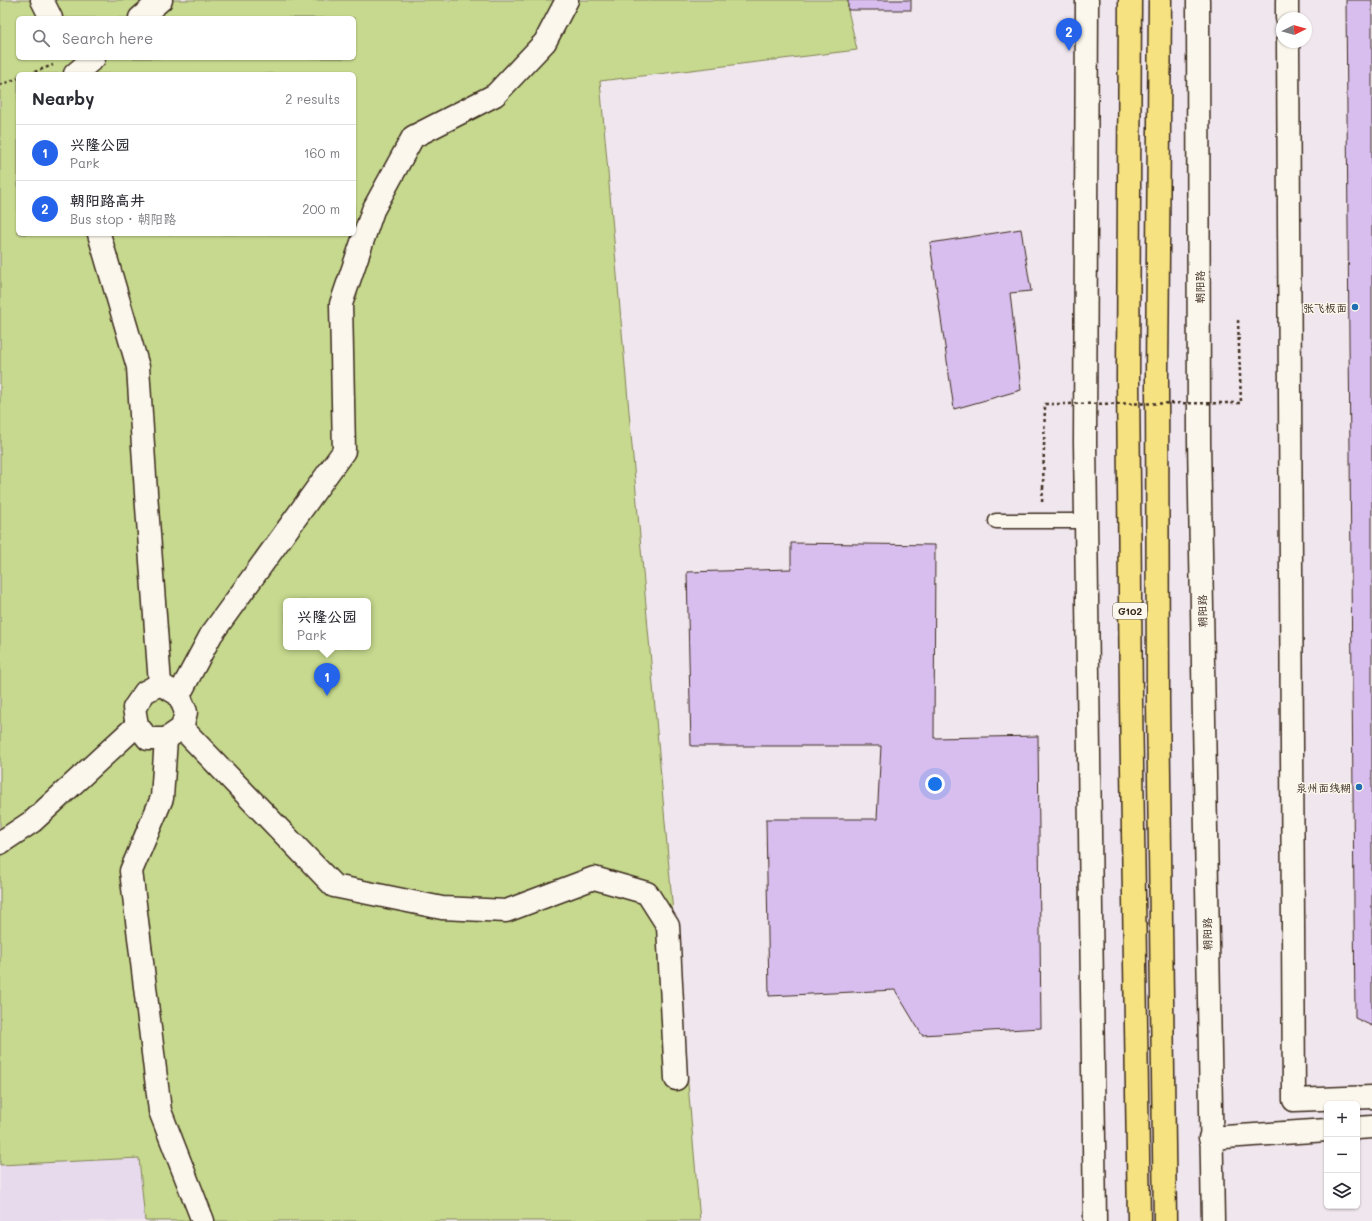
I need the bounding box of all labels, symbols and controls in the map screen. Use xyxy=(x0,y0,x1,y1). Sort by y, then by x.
north arrow xyxy=(1276,12,1312,48)
search box xyxy=(16,16,356,60)
pin: 2 xyxy=(1056,18,1082,51)
icon: search xyxy=(30,27,52,49)
text: Search here xyxy=(62,28,153,48)
text: Nearby xyxy=(32,87,94,109)
text: 2 results xyxy=(285,90,340,107)
text: 兴隆公园 xyxy=(70,134,130,154)
text: 1 xyxy=(42,144,48,161)
text: 160 m xyxy=(304,144,340,161)
text: Park xyxy=(70,154,99,171)
text: 朝阳路高井 xyxy=(70,190,145,210)
text: 2 xyxy=(41,200,49,217)
text: 200 m xyxy=(302,200,340,217)
text: Bus stop · 朝阳路 xyxy=(70,210,176,227)
street label: 朝阳路 xyxy=(1192,271,1207,304)
place label: 张飞板面 xyxy=(1303,300,1347,315)
marker: 张飞板面 xyxy=(1350,302,1360,312)
street label: 朝阳路 xyxy=(1194,594,1210,628)
popup xyxy=(283,598,371,650)
road number: G102 xyxy=(1113,603,1147,619)
text: 兴隆公园 xyxy=(297,606,357,626)
text: Park xyxy=(297,626,326,643)
pin: 1 xyxy=(314,663,340,696)
your location xyxy=(925,774,945,794)
place label: 泉州面线糊 xyxy=(1296,780,1351,795)
marker: 泉州面线糊 xyxy=(1354,782,1364,792)
street label: 朝阳路 xyxy=(1199,917,1215,951)
map controls xyxy=(1324,1101,1360,1209)
button: + xyxy=(1324,1101,1360,1137)
button: − xyxy=(1324,1137,1360,1173)
button: layers xyxy=(1324,1173,1360,1209)

